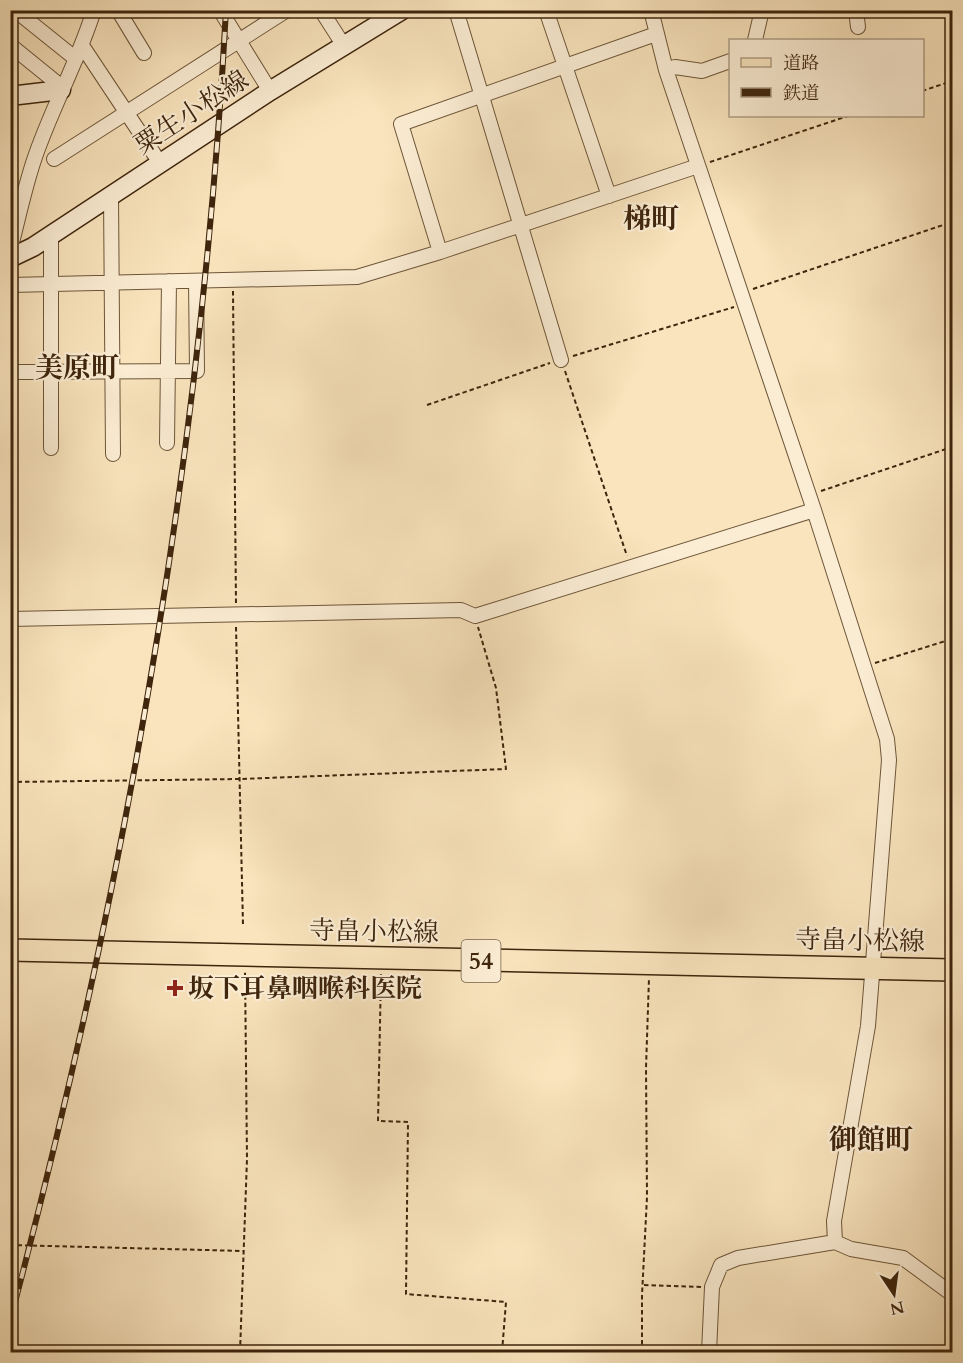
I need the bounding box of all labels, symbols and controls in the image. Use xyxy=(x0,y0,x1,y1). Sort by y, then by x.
legend xyxy=(729,39,924,117)
text: 道路 xyxy=(783,51,819,76)
street label: 粟生小松線 xyxy=(127,62,255,163)
text: 鉄道 xyxy=(783,81,819,106)
district label: 梯町 xyxy=(623,200,679,238)
district label: 美原町 xyxy=(35,349,119,387)
street label: 寺畠小松線 xyxy=(309,913,439,950)
street label: 寺畠小松線 xyxy=(795,922,925,959)
road number: 54 xyxy=(462,940,500,982)
place label: 坂下耳鼻咽喉科医院 xyxy=(188,971,422,1006)
marker: 坂下耳鼻咽喉科医院 xyxy=(166,979,184,997)
district label: 御館町 xyxy=(829,1121,913,1159)
north arrow xyxy=(864,1264,924,1324)
text: N xyxy=(888,1295,906,1320)

